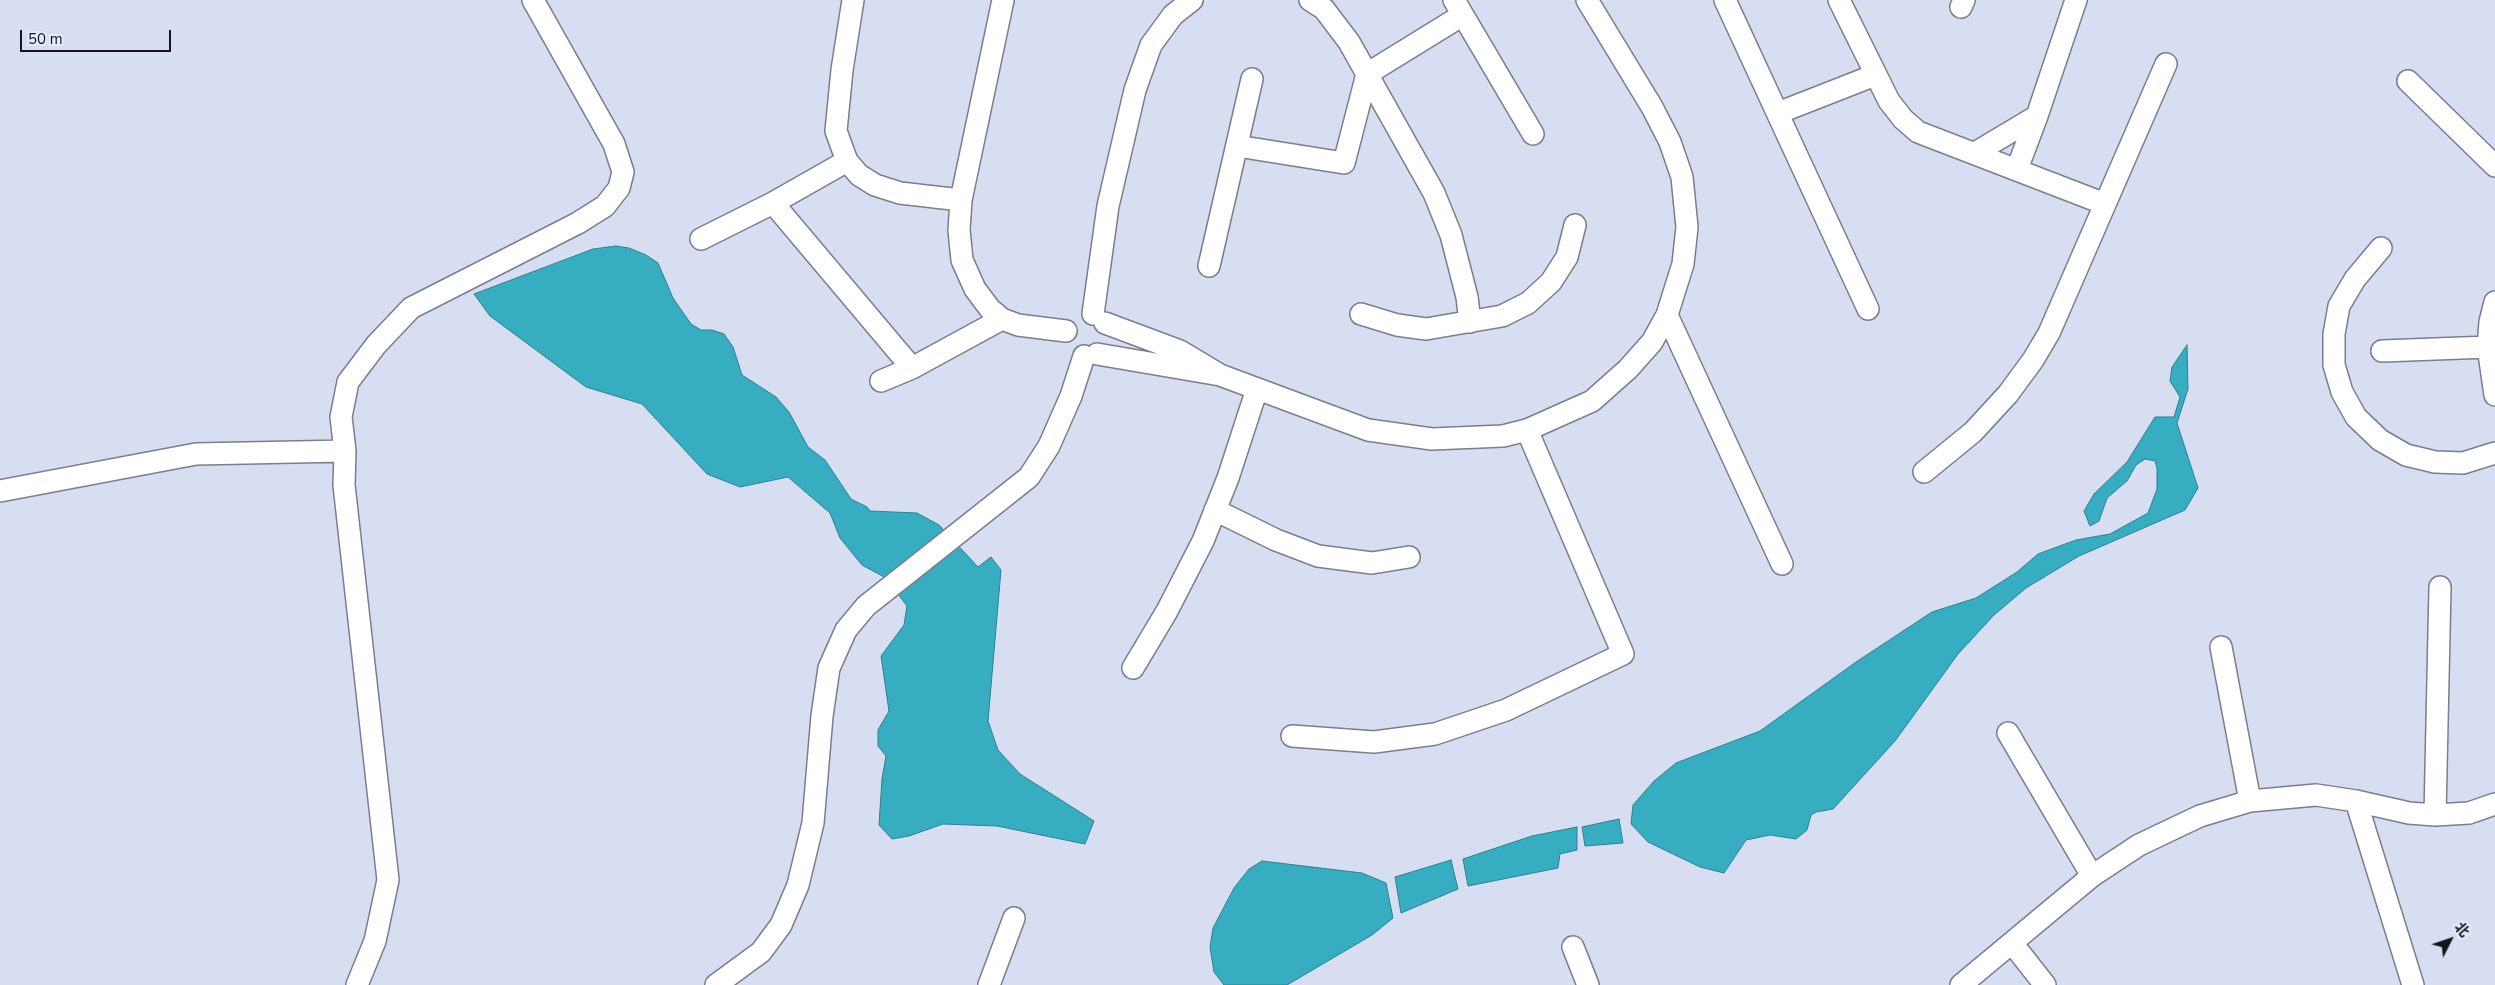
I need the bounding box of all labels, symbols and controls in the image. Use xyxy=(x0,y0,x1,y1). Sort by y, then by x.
scale bar xyxy=(22,20,174,52)
text: 50 m xyxy=(28,29,63,49)
north arrow xyxy=(2425,915,2475,965)
text: 北 xyxy=(2450,918,2473,941)

